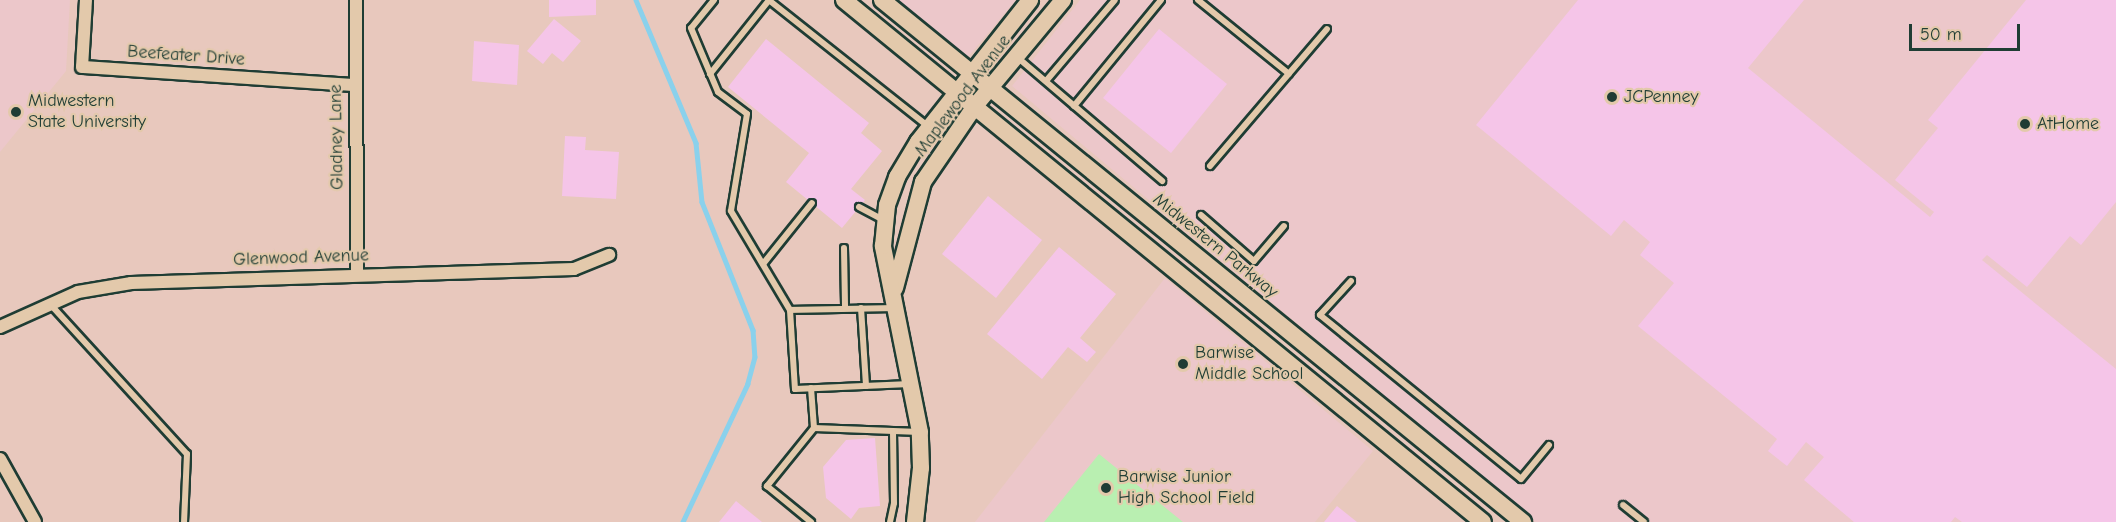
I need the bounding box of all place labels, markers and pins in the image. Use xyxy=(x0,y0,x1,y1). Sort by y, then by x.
place label: JCPenney xyxy=(1624,86,1699,108)
marker: JCPenney xyxy=(1605,90,1619,104)
place label: Midwestern State University xyxy=(28,91,146,134)
marker: Midwestern State University xyxy=(9,105,23,119)
place label: AtHome xyxy=(2037,113,2099,135)
marker: AtHome xyxy=(2018,117,2032,131)
place label: Barwise Middle School xyxy=(1195,343,1303,386)
marker: Barwise Middle School xyxy=(1176,357,1190,371)
place label: Barwise Junior High School Field xyxy=(1118,467,1255,510)
marker: Barwise Junior High School Field xyxy=(1099,481,1113,495)

